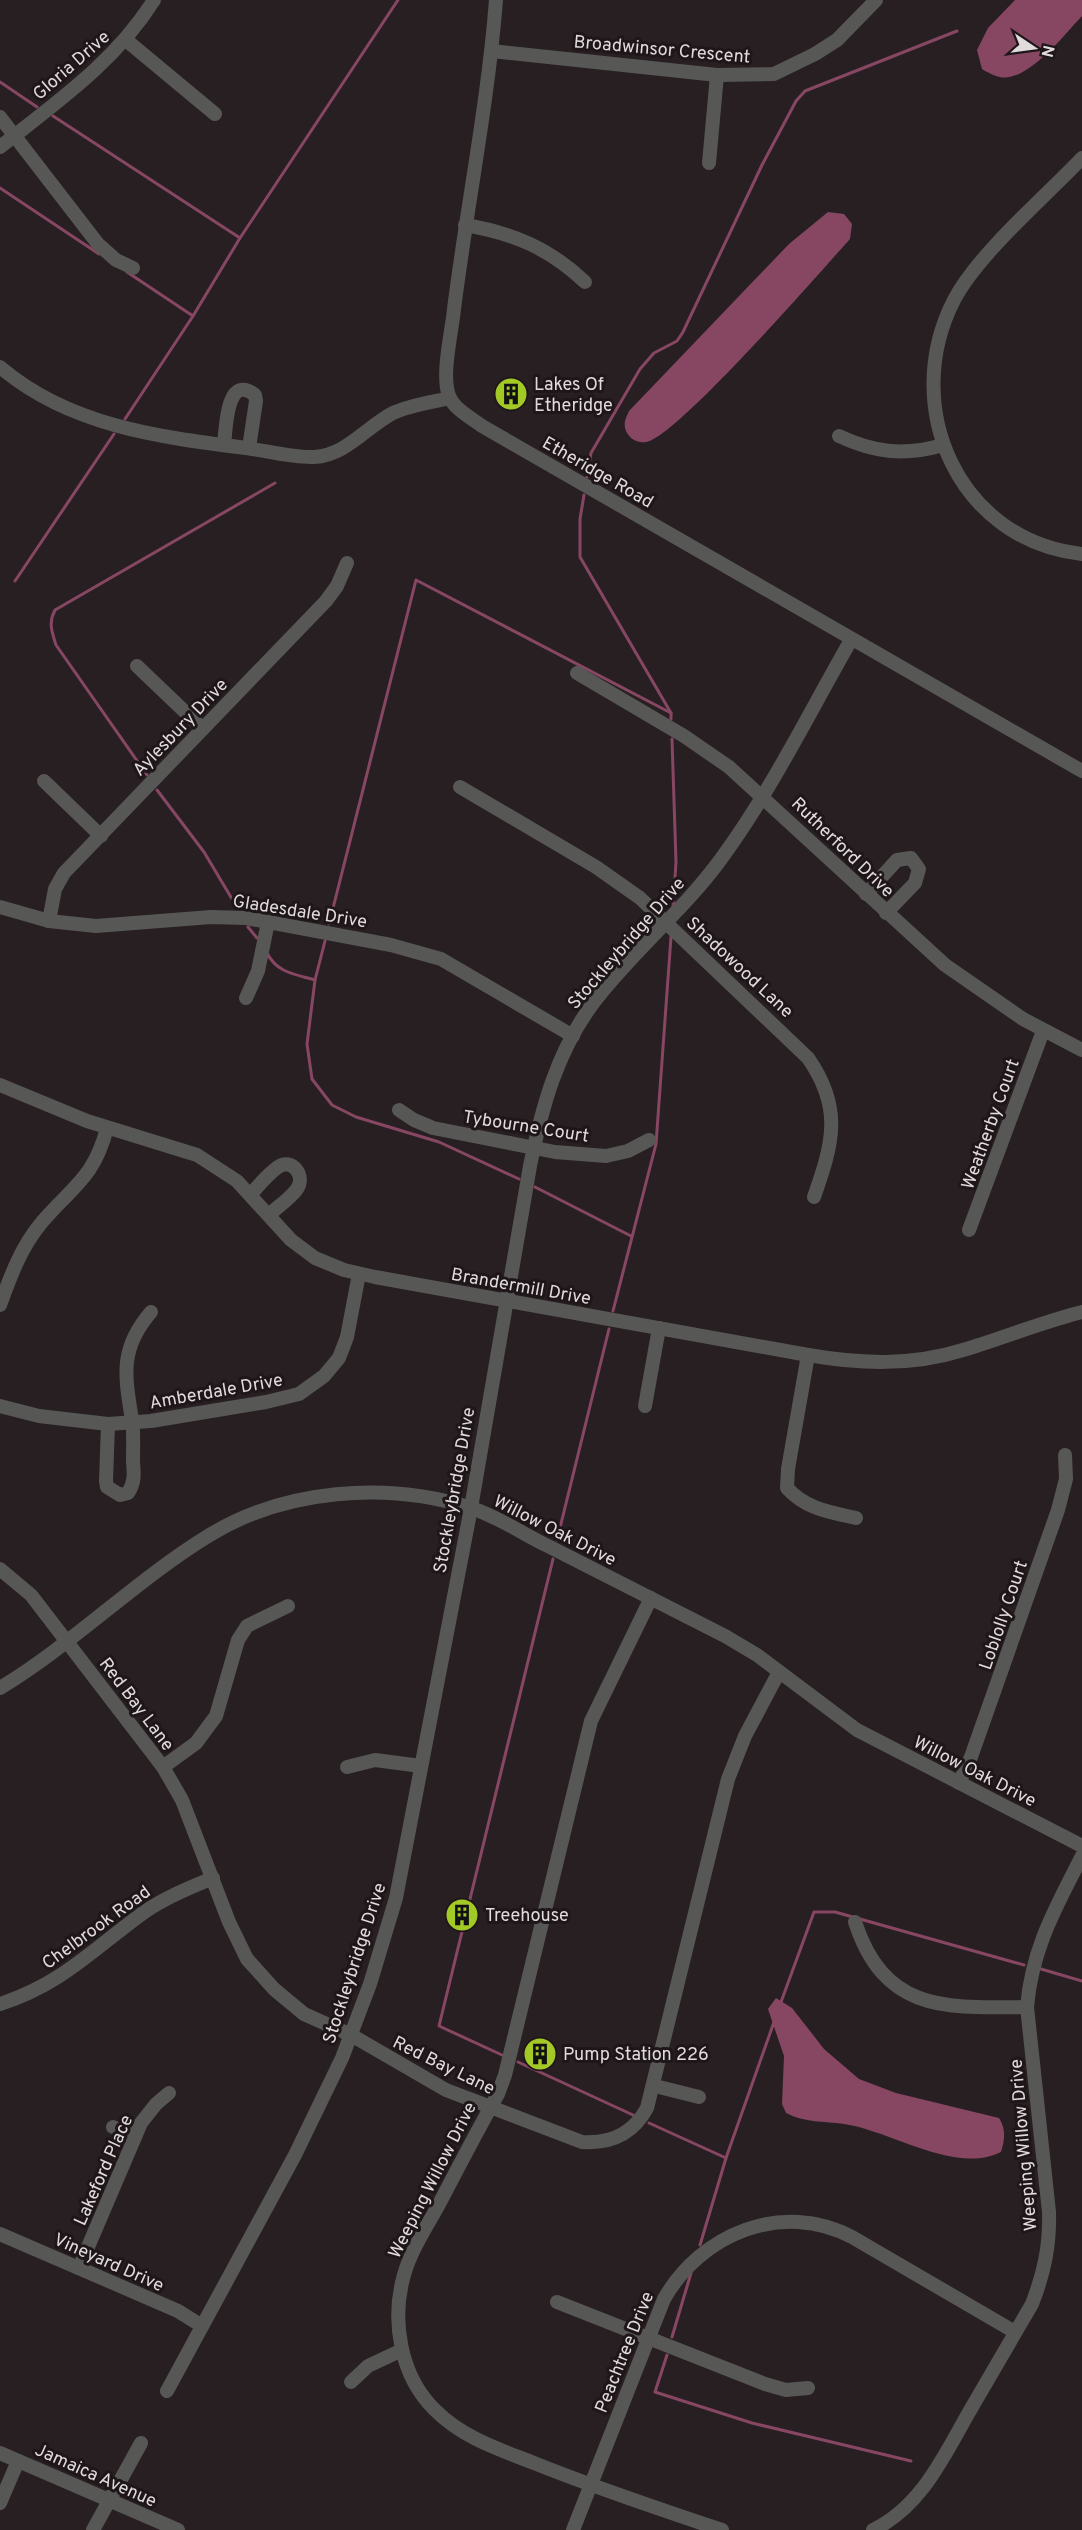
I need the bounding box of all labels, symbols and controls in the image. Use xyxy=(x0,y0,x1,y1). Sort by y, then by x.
north arrow xyxy=(1004,18,1064,78)
street label: Gloria Drive xyxy=(29,26,115,106)
street label: Broadwinsor Crescent xyxy=(573,31,751,70)
text: N xyxy=(1036,43,1058,59)
place label: Lakes Of Etheridge xyxy=(534,374,613,418)
building icon: Lakes Of Etheridge xyxy=(493,376,529,412)
street label: Etheridge Road xyxy=(538,432,657,514)
street label: Aylesbury Drive xyxy=(129,674,234,782)
street label: Rutherford Drive xyxy=(786,793,898,903)
street label: Stockleybridge Drive xyxy=(563,873,691,1015)
street label: Gladesdale Drive xyxy=(231,891,369,934)
street label: Shadowood Lane xyxy=(681,913,797,1024)
street label: Weatherby Court xyxy=(957,1056,1026,1193)
street label: Tybourne Court xyxy=(461,1106,590,1149)
street label: Brandermill Drive xyxy=(449,1264,592,1311)
street label: Amberdale Drive xyxy=(148,1369,285,1416)
street label: Stockleybridge Drive xyxy=(430,1406,481,1575)
street label: Willow Oak Drive xyxy=(489,1490,620,1572)
street label: Loblolly Court xyxy=(975,1558,1034,1673)
street label: Red Bay Lane xyxy=(93,1654,178,1756)
street label: Willow Oak Drive xyxy=(909,1731,1040,1813)
street label: Stockleybridge Drive xyxy=(319,1880,392,2047)
street label: Chelbrook Road xyxy=(38,1881,156,1975)
building icon: Treehouse xyxy=(444,1897,480,1933)
place label: Treehouse xyxy=(485,1905,569,1928)
street label: Red Bay Lane xyxy=(388,2032,498,2101)
building icon: Pump Station 226 xyxy=(522,2036,558,2072)
place label: Pump Station 226 xyxy=(563,2044,709,2067)
street label: Weeping Willow Drive xyxy=(1006,2058,1043,2232)
street label: Weeping Willow Drive xyxy=(384,2099,483,2263)
street label: Lakeford Place xyxy=(70,2112,139,2230)
street label: Vineyard Drive xyxy=(50,2229,167,2298)
street label: Peachtree Drive xyxy=(591,2289,660,2417)
street label: Jamaica Avenue xyxy=(31,2439,160,2513)

